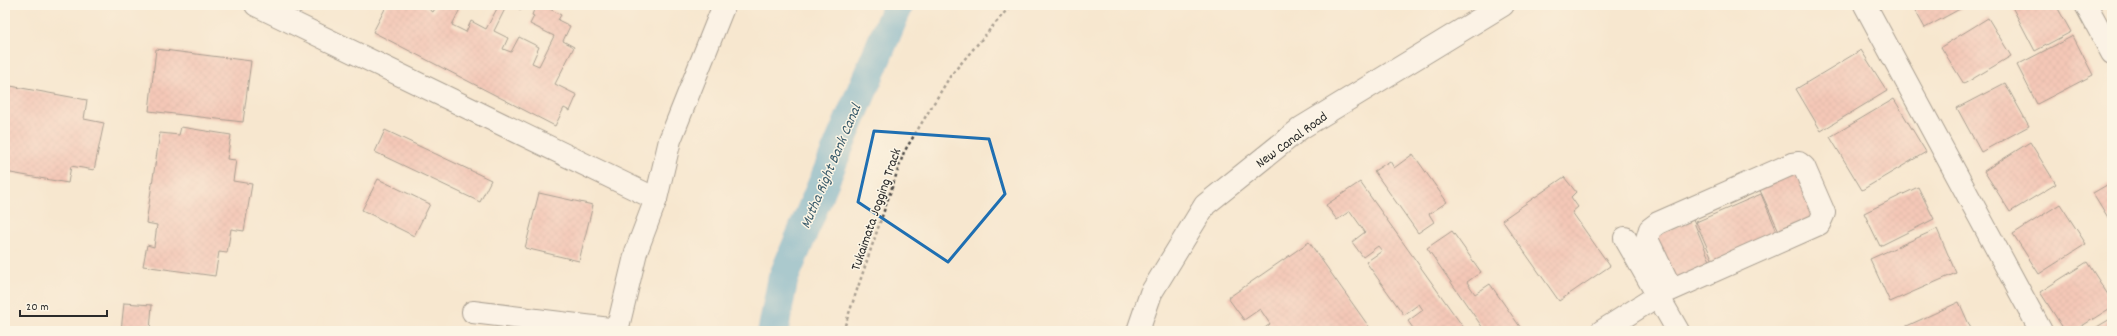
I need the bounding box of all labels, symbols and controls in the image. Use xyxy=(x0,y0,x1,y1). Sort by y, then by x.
water label: Mutha Right Bank Canal xyxy=(796,100,869,232)
street label: New Canal Road xyxy=(1252,108,1332,174)
street label: Tukaimata Jogging Track xyxy=(847,145,907,274)
scale bar xyxy=(20,292,107,318)
text: 20 m xyxy=(26,299,49,316)

